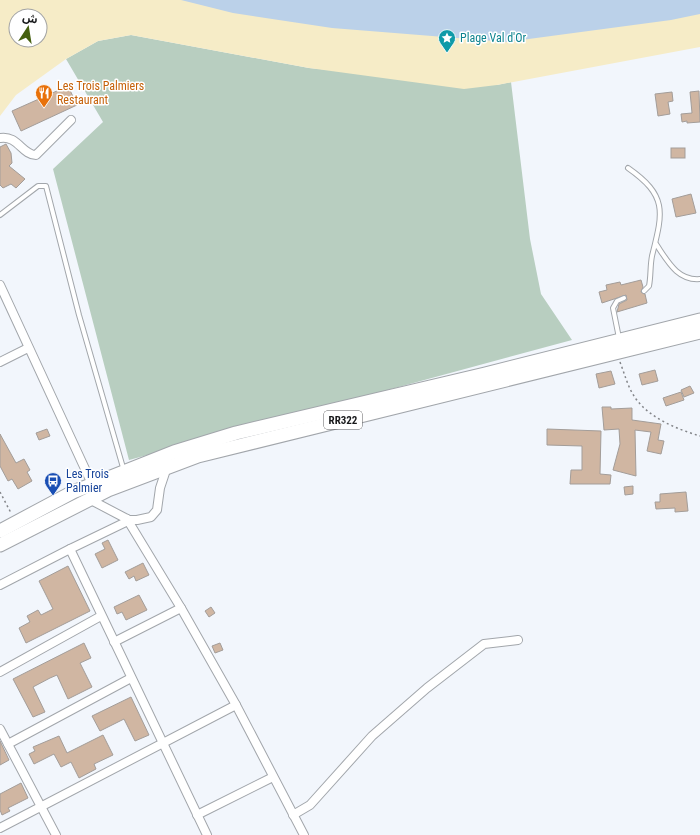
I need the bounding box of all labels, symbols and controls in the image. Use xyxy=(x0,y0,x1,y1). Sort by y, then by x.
north arrow xyxy=(8,8,48,48)
text: ش xyxy=(21,11,39,27)
place icon: Plage Val d'Or xyxy=(437,28,457,53)
place label: Plage Val d'Or xyxy=(460,31,526,45)
place label: Les Trois Palmiers Restaurant xyxy=(57,79,144,107)
restaurant icon: Les Trois Palmiers Restaurant xyxy=(34,83,54,108)
road number: RR322 xyxy=(324,411,362,429)
place label: Les Trois Palmier xyxy=(66,467,109,495)
bus stop icon: Les Trois Palmier xyxy=(43,471,63,496)

